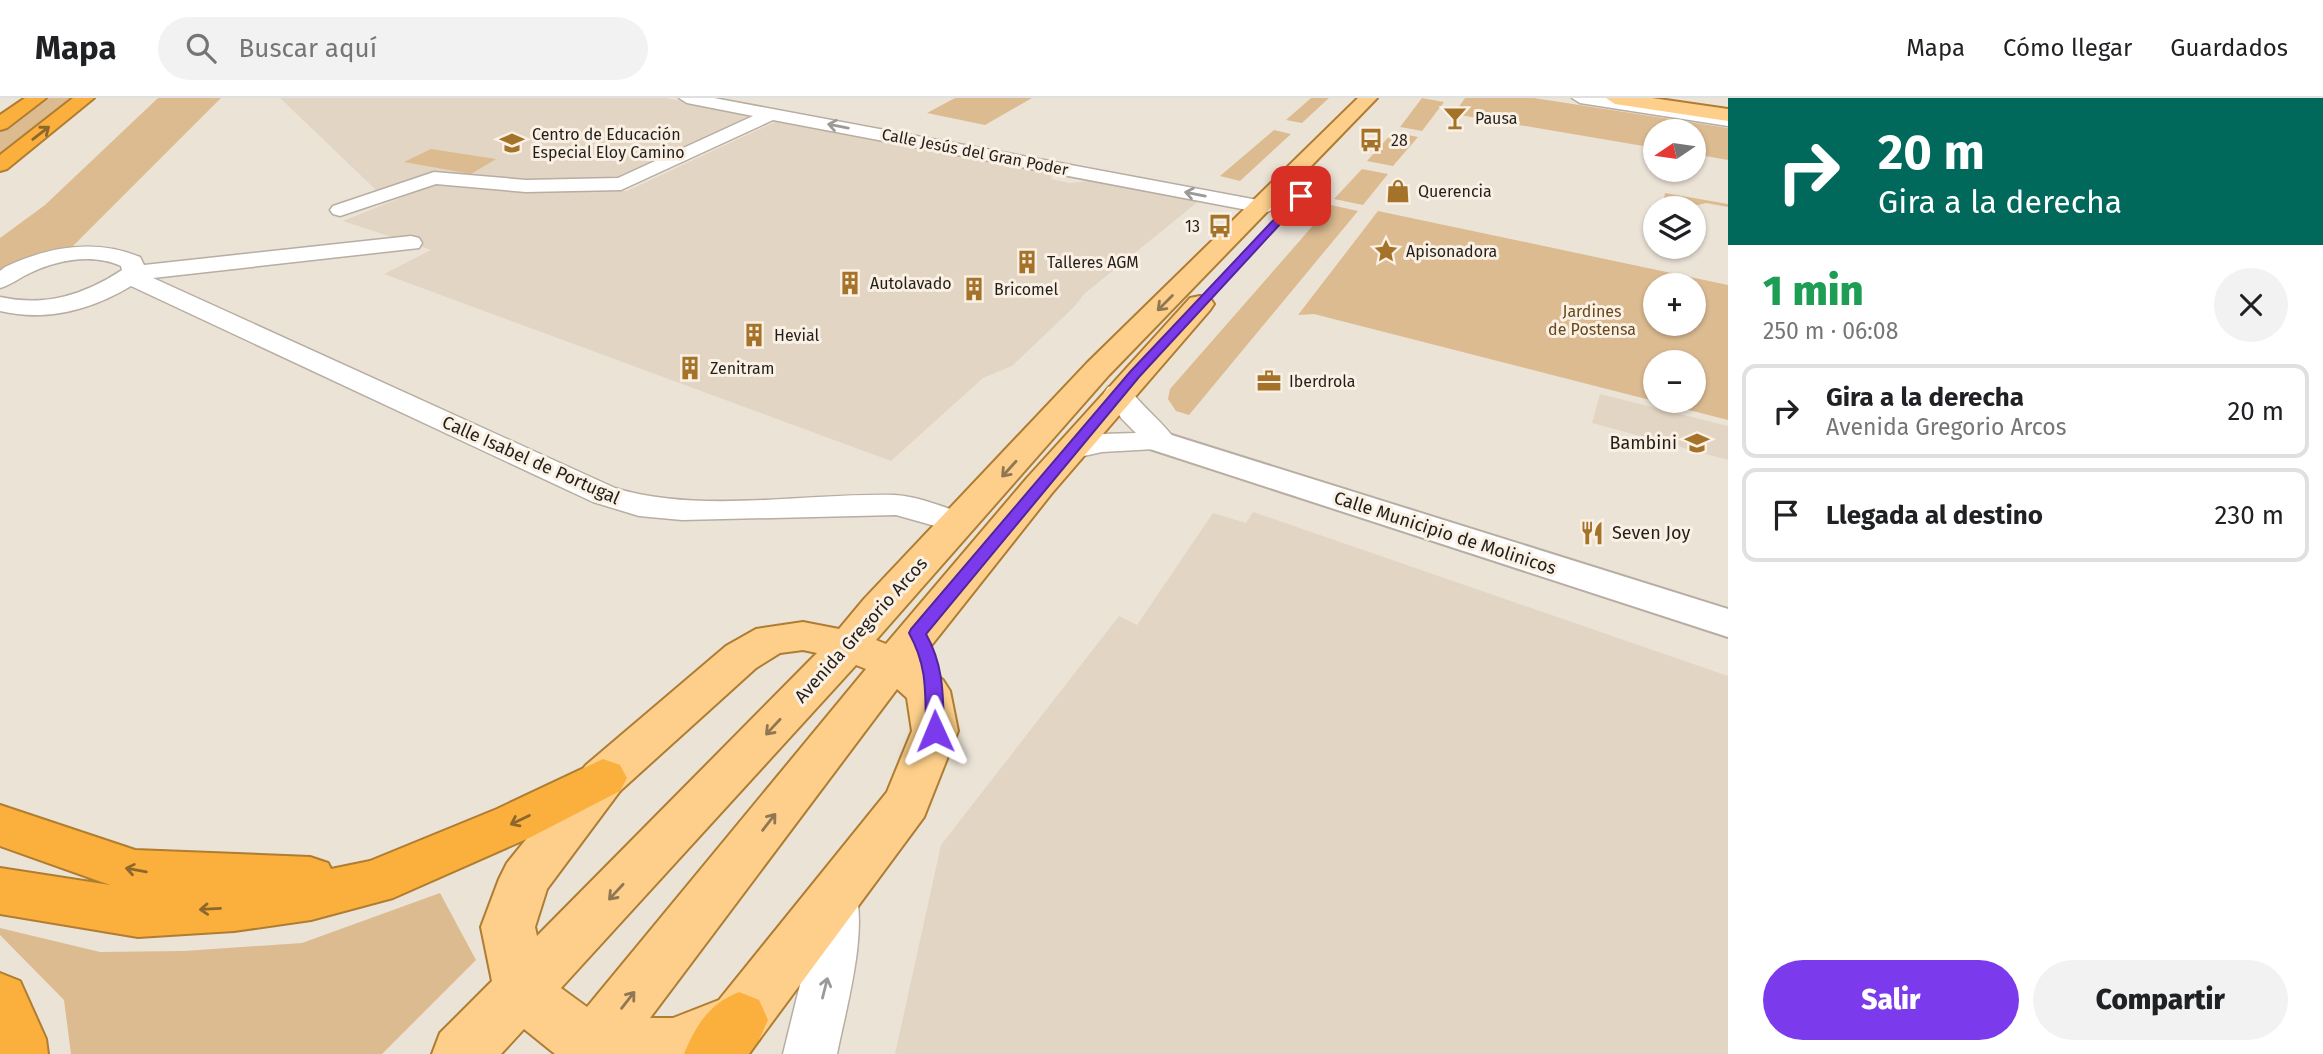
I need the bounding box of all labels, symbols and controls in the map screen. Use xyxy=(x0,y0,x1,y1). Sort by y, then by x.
search box xyxy=(158,17,648,80)
text: Mapa xyxy=(35,28,116,68)
icon: search xyxy=(182,29,220,67)
text: Buscar aquí xyxy=(238,33,377,64)
text: Mapa xyxy=(1906,34,1965,62)
text: Cómo llegar xyxy=(2003,34,2132,62)
text: Guardados xyxy=(2170,34,2288,62)
bar icon: Pausa xyxy=(1441,104,1469,132)
place label: Pausa xyxy=(1475,109,1517,128)
one-way arrow xyxy=(827,119,850,133)
north arrow xyxy=(1643,119,1706,182)
map controls xyxy=(1643,119,1706,413)
text: 20 m xyxy=(1878,123,1985,182)
one-way arrow xyxy=(31,125,49,140)
place label: Centro de Educación Especial Eloy Camino xyxy=(532,125,685,162)
street label: Calle Jesús del Gran Poder xyxy=(880,125,1071,180)
bus stop icon: 28 xyxy=(1357,126,1385,154)
icon: right xyxy=(1763,126,1854,217)
school or university icon: Centro de Educación Especial Eloy Camino xyxy=(498,129,526,157)
place label: 28 xyxy=(1391,131,1408,150)
pin xyxy=(1271,166,1331,226)
icon: arrive xyxy=(1282,177,1320,215)
shop icon: Querencia xyxy=(1384,177,1412,205)
place label: Querencia xyxy=(1418,182,1492,201)
text: Gira a la derecha xyxy=(1878,183,2122,221)
one-way arrow xyxy=(1185,187,1207,200)
button: layers xyxy=(1643,196,1706,259)
bus stop icon: 13 xyxy=(1206,212,1234,240)
place label: 13 xyxy=(1185,217,1200,236)
place icon: Apisonadora xyxy=(1372,237,1400,265)
place label: Apisonadora xyxy=(1406,242,1497,261)
building icon: Talleres AGM xyxy=(1013,248,1041,276)
place label: Talleres AGM xyxy=(1047,253,1139,272)
text: 1 min xyxy=(1763,266,1864,316)
button: close xyxy=(2214,268,2288,342)
building icon: Autolavado xyxy=(836,269,864,297)
button: + xyxy=(1643,273,1706,336)
place label: Autolavado xyxy=(870,274,952,293)
building icon: Bricomel xyxy=(960,275,988,303)
place label: Bricomel xyxy=(994,280,1059,299)
one-way arrow xyxy=(1157,295,1174,312)
park label: Jardines de Postensa xyxy=(1548,302,1636,339)
text: 250 m · 06:08 xyxy=(1763,317,1898,345)
building icon: Hevial xyxy=(740,321,768,349)
place label: Hevial xyxy=(774,326,819,345)
button: − xyxy=(1643,350,1706,413)
building icon: Zenitram xyxy=(676,354,704,382)
place label: Zenitram xyxy=(710,359,774,378)
office icon: Iberdrola xyxy=(1255,367,1283,395)
place label: Iberdrola xyxy=(1289,372,1356,391)
text: Gira a la derecha xyxy=(1826,382,2024,413)
icon: right xyxy=(1767,392,1805,430)
text: 20 m xyxy=(2227,396,2284,427)
street label: Calle Isabel de Portugal xyxy=(439,411,623,509)
text: Avenida Gregorio Arcos xyxy=(1826,413,2067,441)
school or university icon: Bambini xyxy=(1683,429,1711,457)
place label: Bambini xyxy=(1609,432,1677,454)
one-way arrow xyxy=(1001,459,1017,477)
street label: Calle Municipio de Molinicos xyxy=(1331,487,1559,579)
icon: arrive xyxy=(1767,496,1805,534)
text: Llegada al destino xyxy=(1826,500,2043,531)
text: 230 m xyxy=(2215,500,2284,531)
restaurant icon: Seven Joy xyxy=(1578,519,1606,547)
place label: Seven Joy xyxy=(1612,522,1690,544)
street label: Avenida Gregorio Arcos xyxy=(790,553,932,707)
position arrow xyxy=(898,694,972,768)
one-way arrow xyxy=(764,718,781,735)
one-way arrow xyxy=(510,813,531,827)
one-way arrow xyxy=(761,813,776,832)
one-way arrow xyxy=(125,863,148,876)
one-way arrow xyxy=(608,883,625,900)
one-way arrow xyxy=(199,903,221,916)
button: Salir xyxy=(1763,960,2019,1040)
button: Compartir xyxy=(2033,960,2288,1040)
one-way arrow xyxy=(819,977,832,999)
one-way arrow xyxy=(620,992,636,1010)

